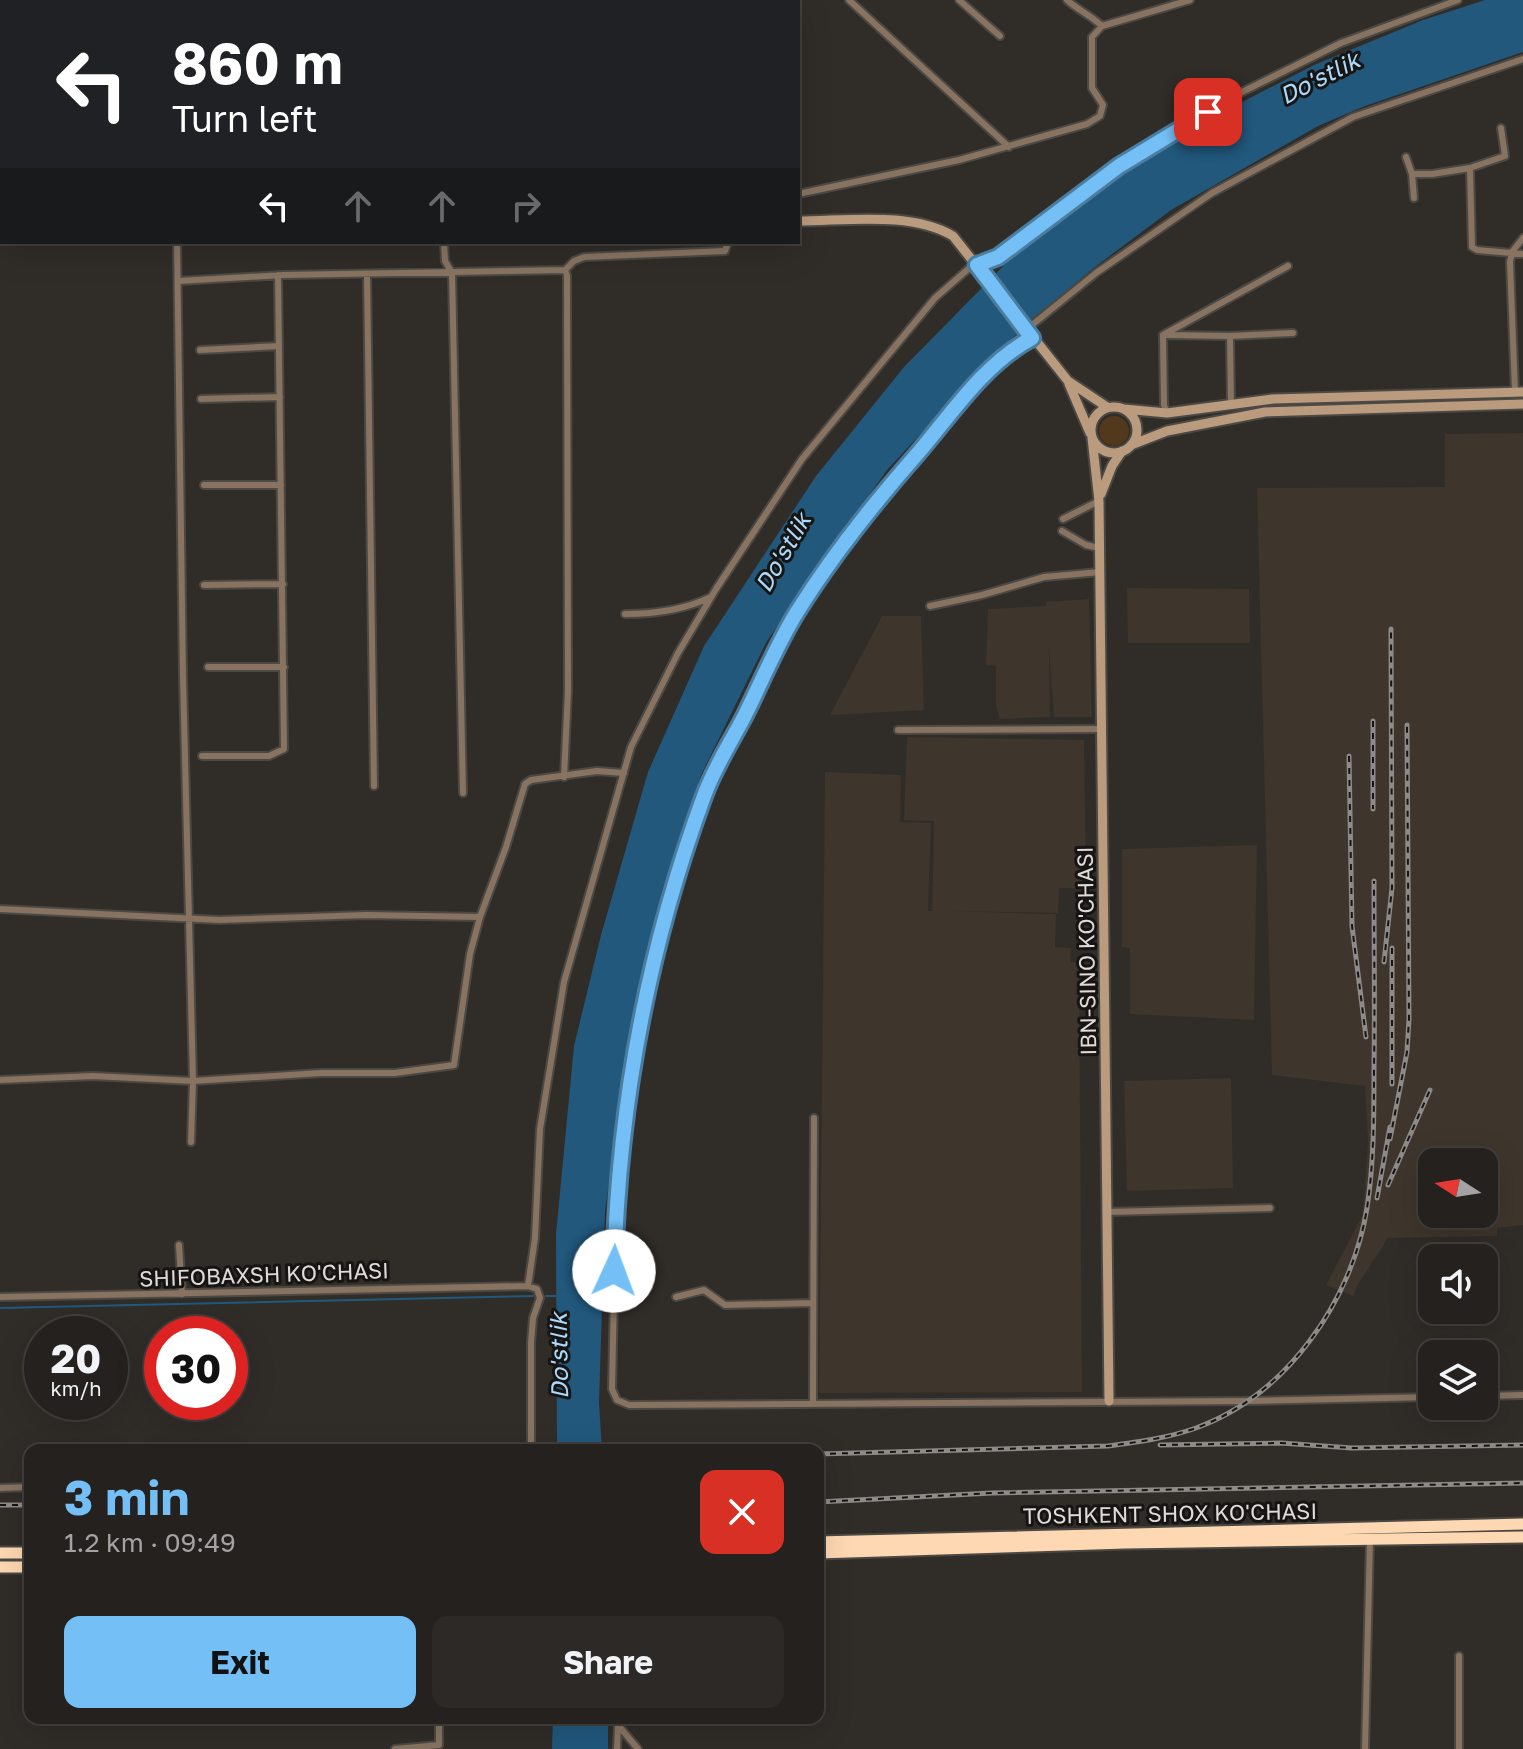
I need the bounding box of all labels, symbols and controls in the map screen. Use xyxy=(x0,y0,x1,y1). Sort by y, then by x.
text: 860 m xyxy=(172,29,343,96)
icon: left xyxy=(40,32,144,136)
water label: Do'stlik xyxy=(1274,43,1366,109)
pin xyxy=(1174,78,1242,146)
icon: arrive xyxy=(1186,90,1230,134)
text: Turn left xyxy=(172,97,318,140)
icon: left xyxy=(252,184,296,228)
icon: ahead xyxy=(336,184,380,228)
icon: ahead xyxy=(420,184,464,228)
icon: right xyxy=(504,184,548,228)
water label: Do'stlik xyxy=(748,505,817,597)
street label: IBN-SINO KO'CHASI xyxy=(1071,846,1101,1056)
north arrow xyxy=(1418,1148,1498,1228)
map controls xyxy=(1418,1148,1498,1420)
position arrow xyxy=(572,1229,656,1313)
button: sound xyxy=(1418,1244,1498,1324)
street label: SHIFOBAXSH KO'CHASI xyxy=(139,1256,389,1292)
water label: Do'stlik xyxy=(543,1310,573,1399)
speed limit sign: 30 xyxy=(144,1316,248,1420)
text: 20 xyxy=(51,1334,101,1382)
button: layers xyxy=(1418,1340,1498,1420)
text: km/h xyxy=(51,1376,101,1400)
text: 3 min xyxy=(64,1468,189,1526)
button: close xyxy=(700,1470,784,1554)
street label: TOSHKENT SHOX KO'CHASI xyxy=(1023,1497,1317,1529)
text: 1.2 km · 09:49 xyxy=(64,1527,236,1558)
button: Exit xyxy=(64,1616,416,1708)
button: Share xyxy=(432,1616,784,1708)

